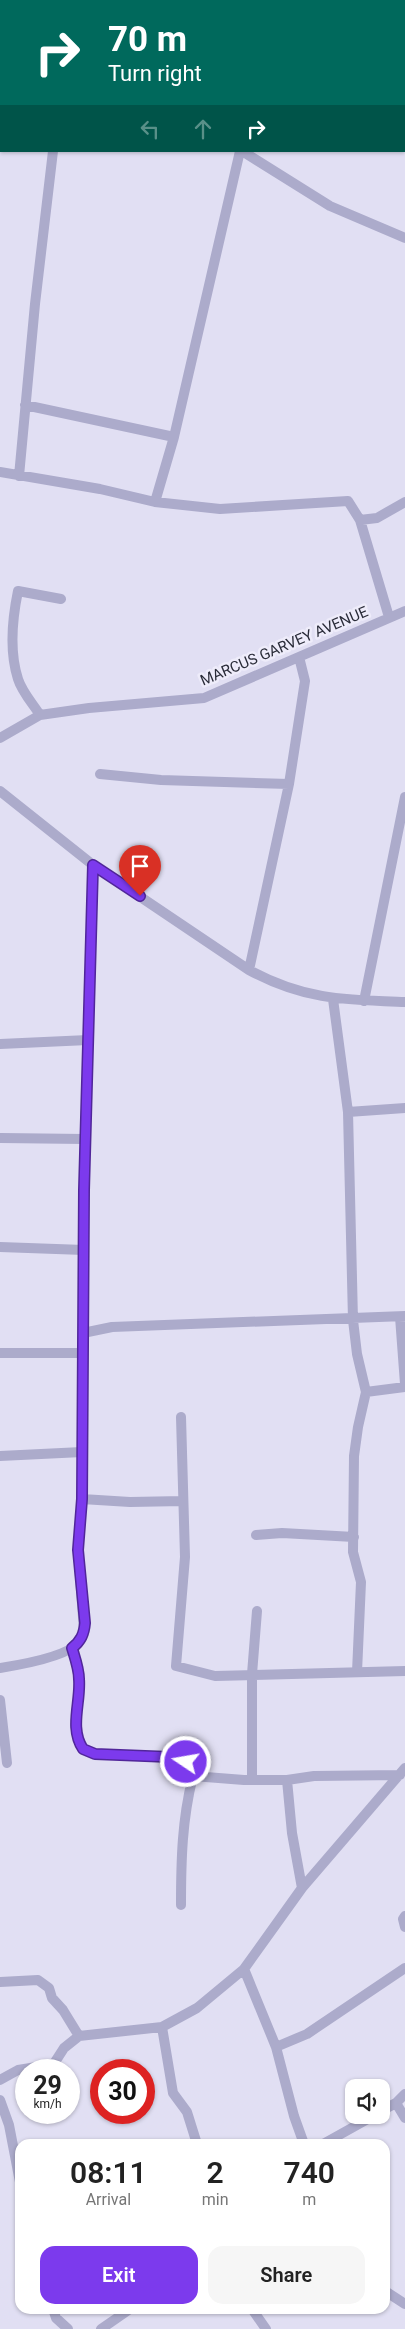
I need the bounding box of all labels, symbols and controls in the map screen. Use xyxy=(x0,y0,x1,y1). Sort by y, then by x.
text: 70 m xyxy=(108,19,187,60)
icon: right xyxy=(25,20,90,85)
text: Turn right xyxy=(108,61,202,86)
icon: left xyxy=(136,115,164,143)
icon: ahead xyxy=(189,115,217,143)
icon: right xyxy=(242,115,270,143)
street label: MARCUS GARVEY AVENUE xyxy=(197,602,371,690)
pin xyxy=(119,845,161,896)
icon: arrive xyxy=(126,852,154,880)
position arrow xyxy=(159,1735,211,1787)
speed limit sign: 30 xyxy=(90,2059,155,2124)
text: 29 xyxy=(33,2071,62,2100)
map controls xyxy=(345,2079,390,2124)
button: sound xyxy=(345,2079,390,2124)
text: km/h xyxy=(33,2097,62,2111)
text: 08:11 xyxy=(70,2155,147,2190)
text: 2 xyxy=(207,2155,224,2190)
text: 740 xyxy=(284,2155,335,2190)
text: Arrival xyxy=(86,2190,131,2209)
text: min xyxy=(202,2190,229,2209)
text: m xyxy=(302,2190,316,2209)
button: Exit xyxy=(40,2246,198,2304)
button: Share xyxy=(208,2246,365,2304)

